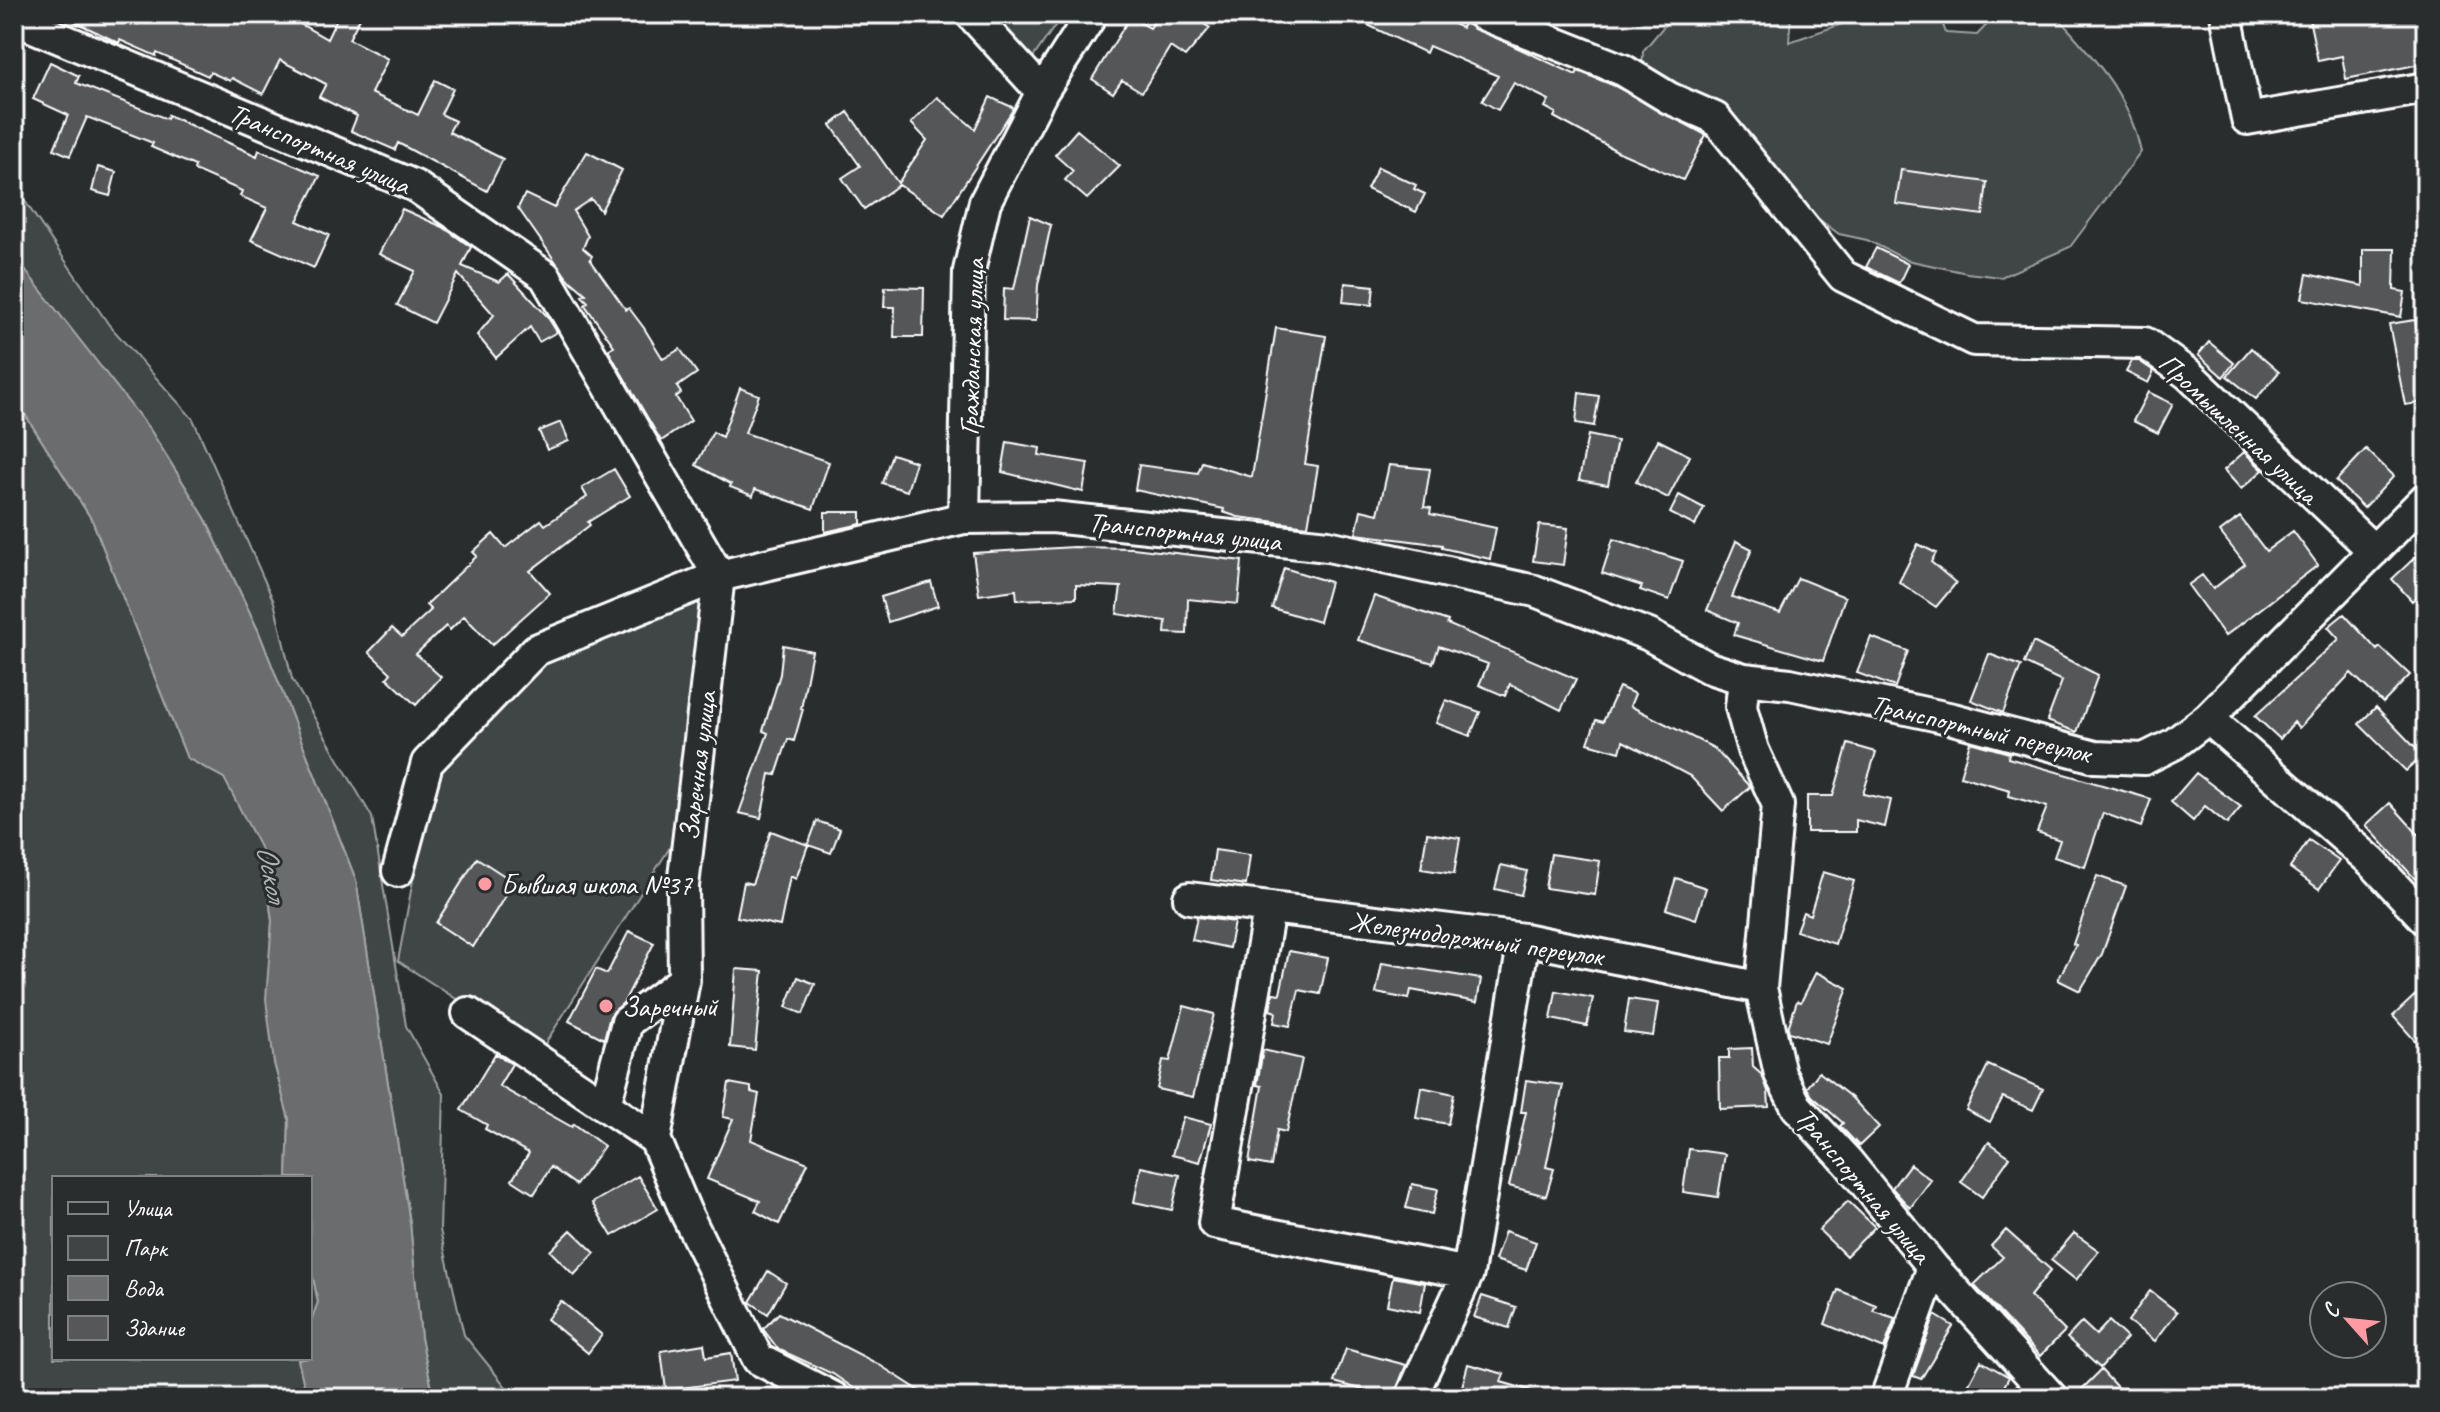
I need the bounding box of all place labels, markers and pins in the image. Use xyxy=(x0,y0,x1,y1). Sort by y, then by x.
place label: Бывшая школа №37 xyxy=(501,867,693,902)
marker: Бывшая школа №37 xyxy=(476,875,494,893)
place label: Заречный xyxy=(622,989,719,1024)
marker: Заречный xyxy=(597,997,615,1015)

